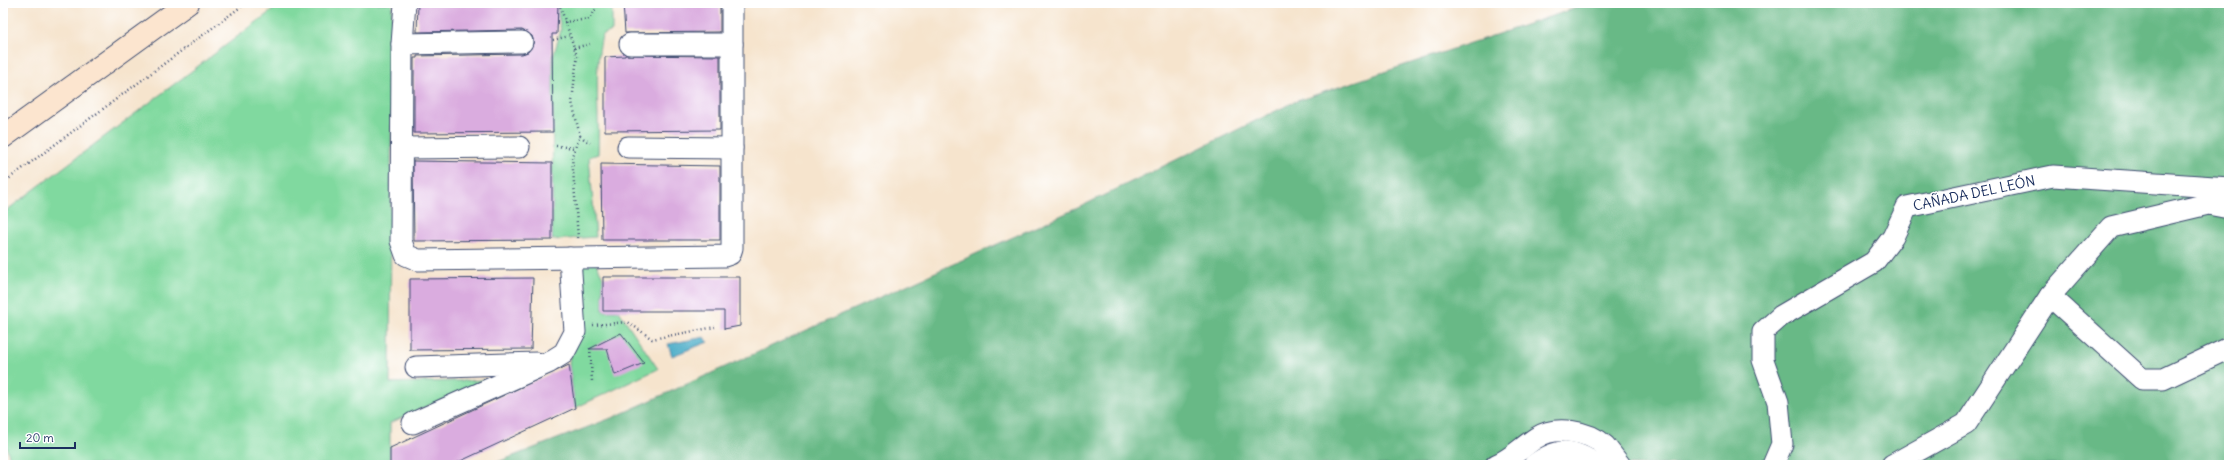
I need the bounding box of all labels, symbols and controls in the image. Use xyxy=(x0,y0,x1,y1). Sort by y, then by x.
street label: CAÑADA DEL LEÓN xyxy=(1911,171,2037,215)
scale bar xyxy=(20,424,75,450)
text: 20 m xyxy=(26,430,54,445)

